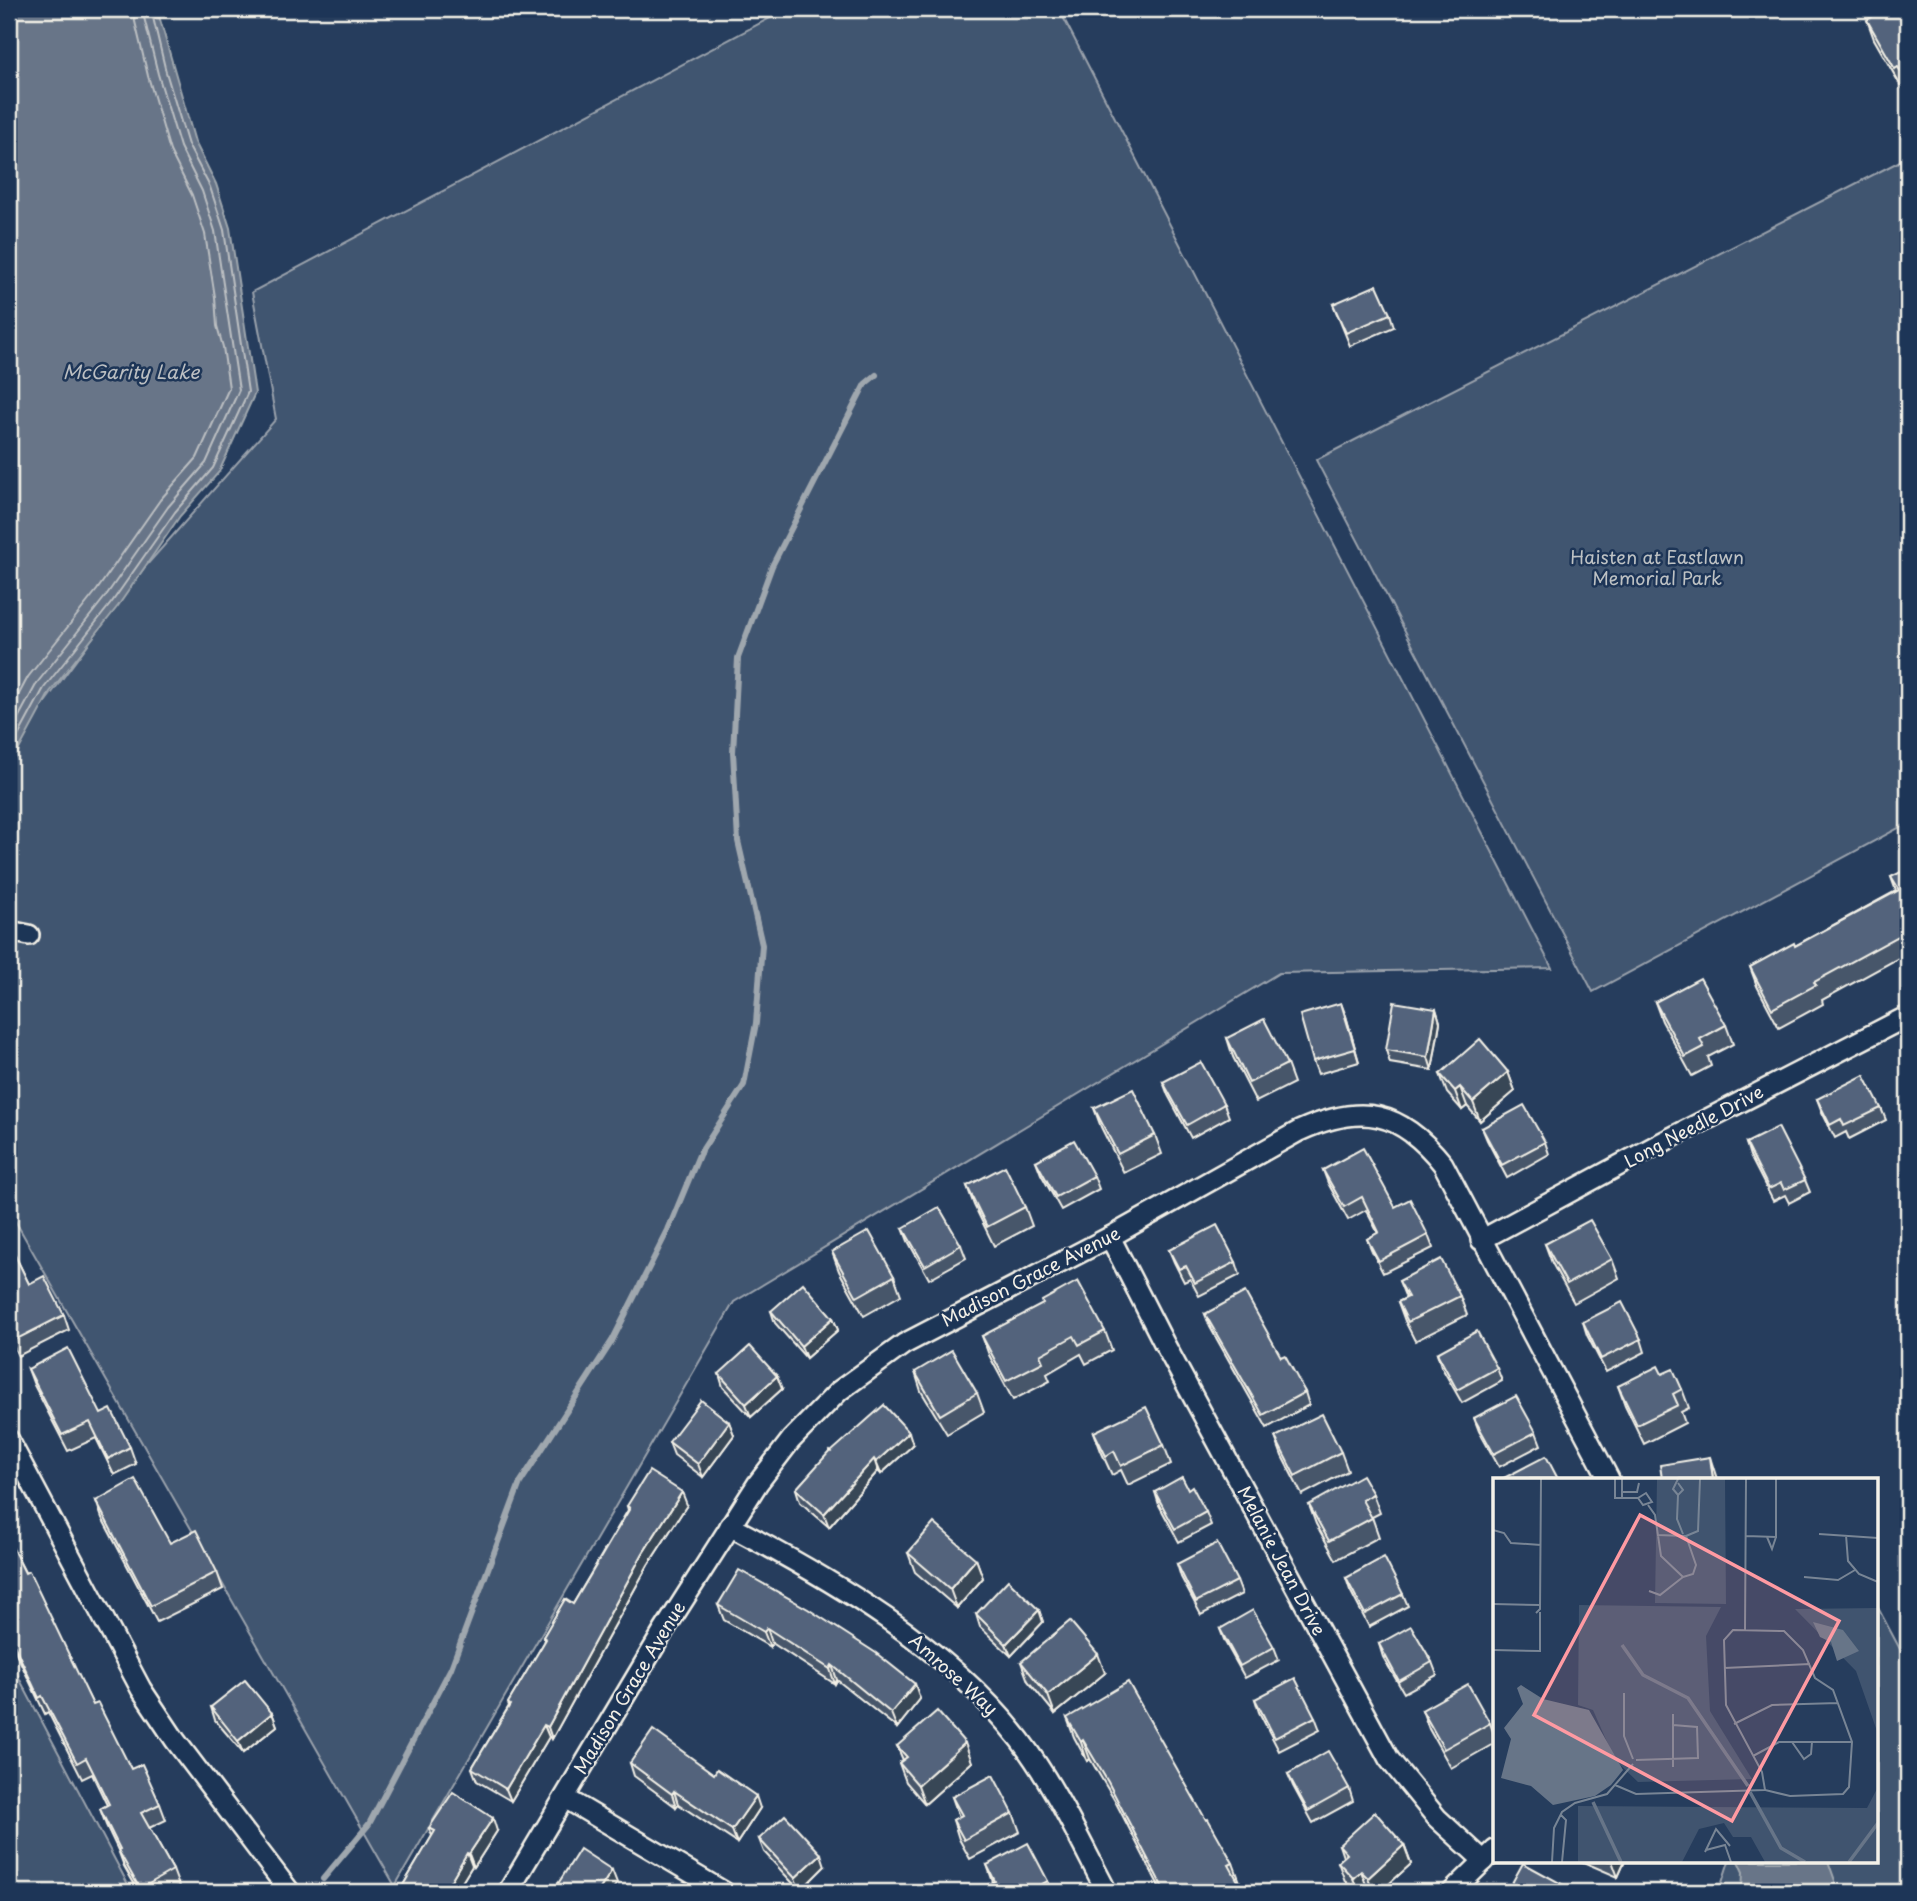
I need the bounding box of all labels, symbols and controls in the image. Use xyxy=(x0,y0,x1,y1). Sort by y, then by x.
water label: McGarity Lake xyxy=(63,357,200,385)
park label: Haisten at Eastlawn Memorial Park xyxy=(1570,543,1744,591)
street label: Long Needle Drive xyxy=(1619,1078,1768,1174)
street label: Madison Grace Avenue xyxy=(936,1219,1125,1333)
inset map xyxy=(1493,1478,1878,1862)
street label: Melanie Jean Drive xyxy=(1231,1481,1333,1640)
street label: Madison Grace Avenue xyxy=(566,1595,691,1779)
street label: Amrose Way xyxy=(904,1627,1004,1721)

